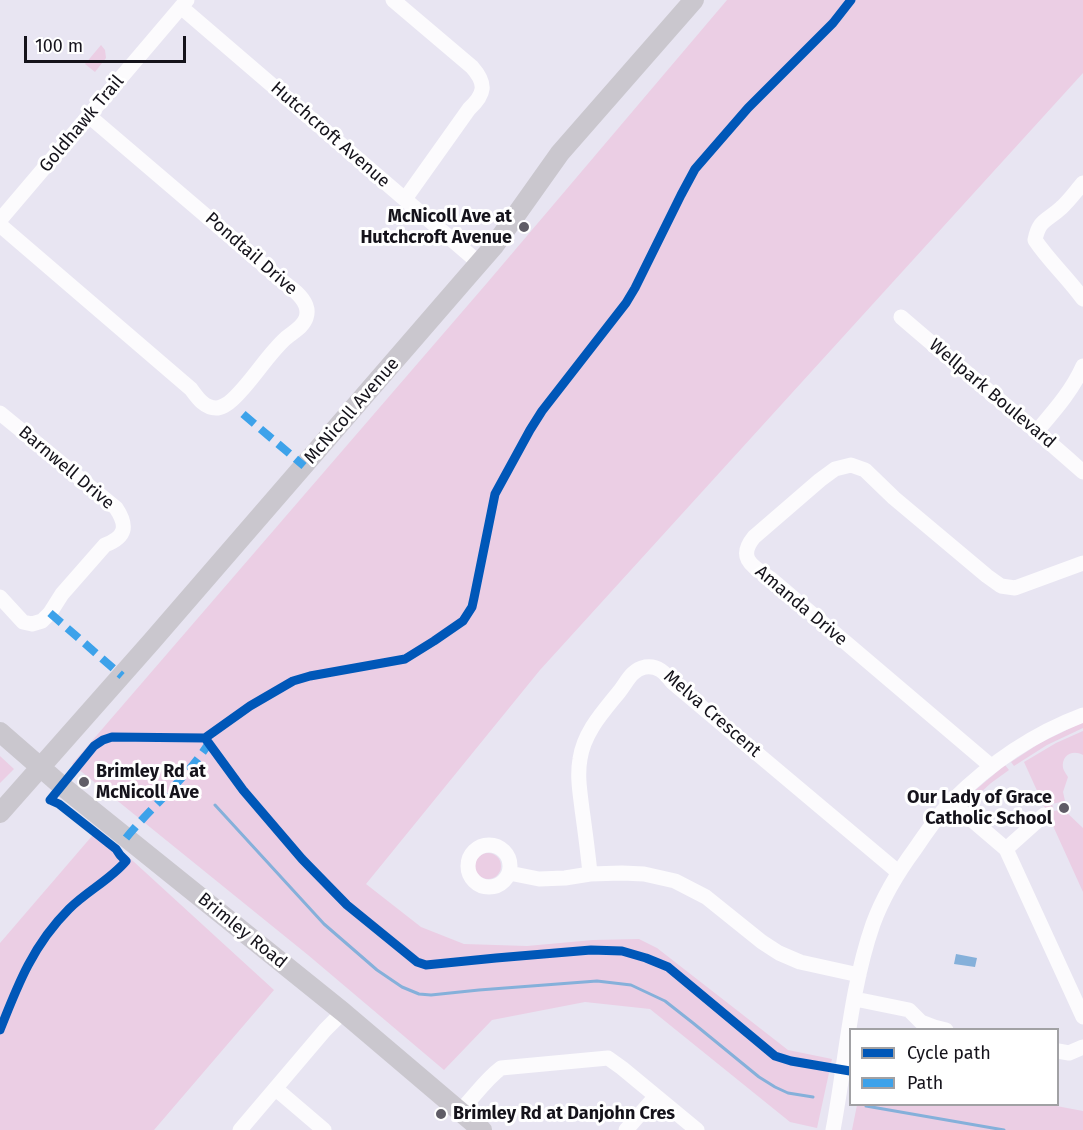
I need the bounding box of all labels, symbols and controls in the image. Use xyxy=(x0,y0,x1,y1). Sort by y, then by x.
scale bar xyxy=(27,24,189,62)
text: 100 m xyxy=(35,35,83,57)
street label: Goldhawk Trail xyxy=(35,71,129,177)
street label: Hutchcroft Avenue xyxy=(266,77,394,193)
place label: McNicoll Ave at Hutchcroft Avenue xyxy=(360,206,512,248)
street label: Pondtail Drive xyxy=(200,208,302,300)
marker: McNicoll Ave at Hutchcroft Avenue xyxy=(517,220,531,234)
street label: Wellpark Boulevard xyxy=(924,335,1060,453)
street label: McNicoll Avenue xyxy=(300,353,404,469)
street label: Barnwell Drive xyxy=(14,422,118,514)
street label: Amanda Drive xyxy=(751,561,851,651)
street label: Melva Crescent xyxy=(659,666,765,762)
place label: Brimley Rd at McNicoll Ave xyxy=(96,761,206,804)
marker: Brimley Rd at McNicoll Ave xyxy=(77,775,91,789)
place label: Our Lady of Grace Catholic School xyxy=(907,787,1052,830)
marker: Our Lady of Grace Catholic School xyxy=(1057,801,1071,815)
street label: Brimley Road xyxy=(193,888,291,974)
legend xyxy=(849,1028,1059,1106)
text: Cycle path xyxy=(907,1042,991,1064)
text: Path xyxy=(907,1072,943,1094)
place label: Brimley Rd at Danjohn Cres xyxy=(453,1103,675,1125)
marker: Brimley Rd at Danjohn Cres xyxy=(434,1107,448,1121)

